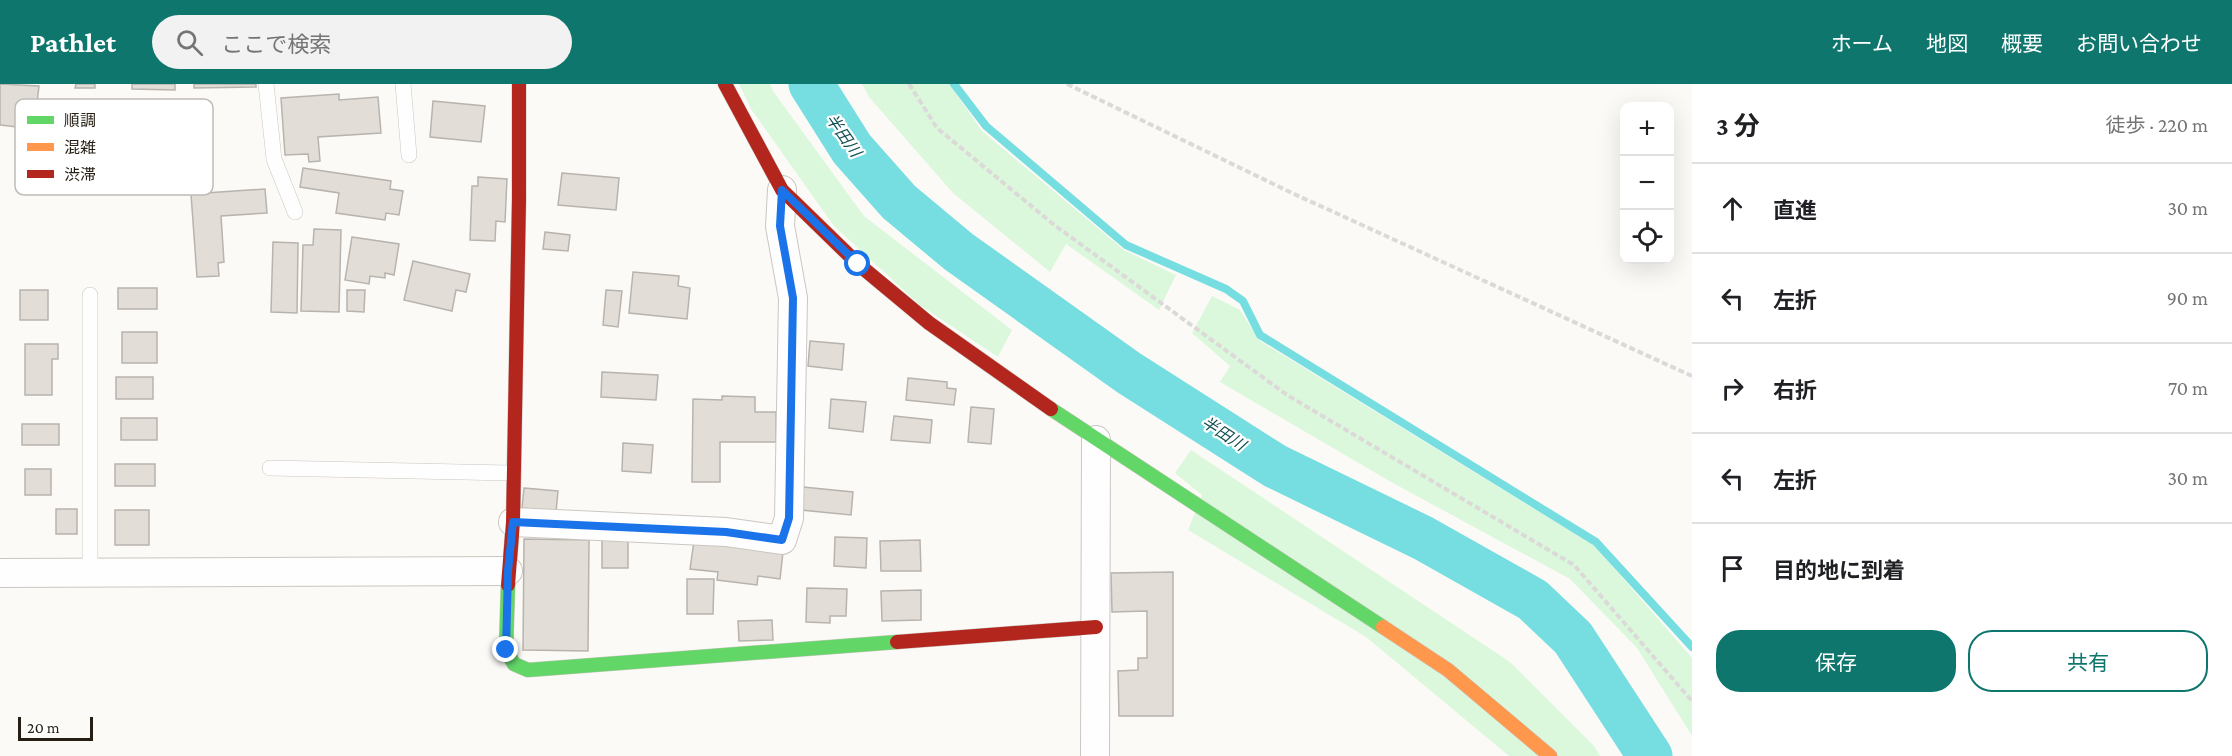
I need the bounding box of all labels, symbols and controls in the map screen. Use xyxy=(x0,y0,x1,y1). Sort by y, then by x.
search box xyxy=(152,15,572,69)
icon: search xyxy=(173,26,206,59)
text: Pathlet xyxy=(30,27,116,58)
text: ここで検索 xyxy=(221,32,331,57)
text: ホーム xyxy=(1831,32,1893,56)
text: 地図 xyxy=(1926,32,1968,56)
text: 概要 xyxy=(2001,32,2043,56)
text: お問い合わせ xyxy=(2076,32,2202,56)
legend xyxy=(15,99,213,195)
map controls xyxy=(1620,102,1674,264)
button: + xyxy=(1620,102,1674,156)
water label: 半田川 xyxy=(823,111,865,161)
text: 順調 xyxy=(64,112,96,129)
text: 3 分 xyxy=(1716,112,1760,141)
text: 徒歩 · 220 m xyxy=(2106,114,2208,136)
text: 混雑 xyxy=(64,139,96,156)
button: − xyxy=(1620,156,1674,210)
text: 渋滞 xyxy=(64,166,96,183)
icon: ahead xyxy=(1716,192,1749,225)
text: 30 m xyxy=(2167,197,2208,219)
text: 直進 xyxy=(1773,198,1817,223)
button: locate xyxy=(1620,210,1674,264)
route start xyxy=(844,250,870,276)
icon: left xyxy=(1716,282,1749,315)
text: 90 m xyxy=(2167,287,2208,309)
text: 左折 xyxy=(1773,288,1817,313)
icon: right xyxy=(1716,372,1749,405)
text: 70 m xyxy=(2168,377,2208,399)
text: 右折 xyxy=(1773,378,1817,403)
water label: 半田川 xyxy=(1199,413,1250,455)
icon: left xyxy=(1716,462,1749,495)
text: 30 m xyxy=(2167,467,2208,489)
text: 左折 xyxy=(1773,468,1817,493)
icon: arrive xyxy=(1716,552,1749,585)
text: 目的地に到着 xyxy=(1773,558,1905,583)
button: 保存 xyxy=(1716,630,1956,692)
button: 共有 xyxy=(1968,630,2208,692)
route end xyxy=(492,636,518,662)
scale bar xyxy=(18,714,93,742)
text: 20 m xyxy=(27,719,60,736)

